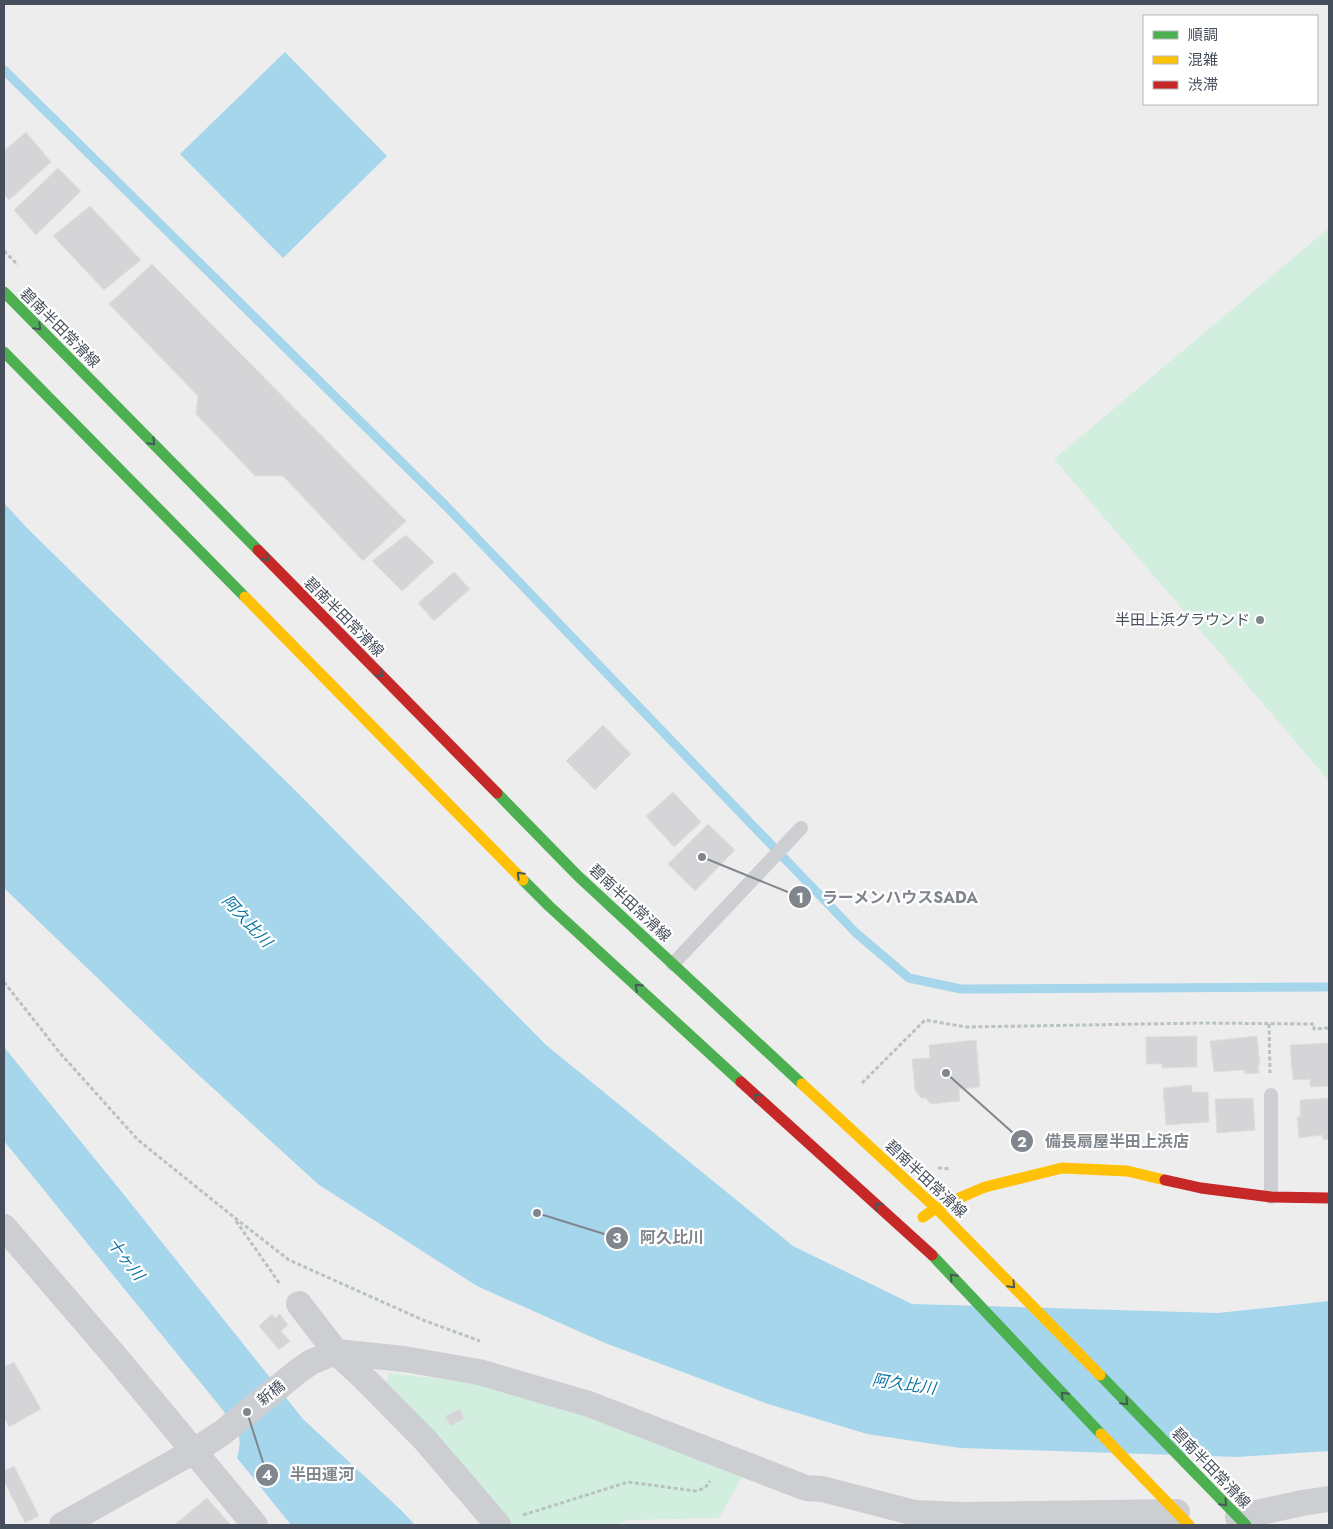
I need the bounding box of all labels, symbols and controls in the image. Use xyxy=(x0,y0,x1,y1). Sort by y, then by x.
legend xyxy=(1143,15,1318,105)
text: 順調 xyxy=(1188,24,1218,46)
text: 混雑 xyxy=(1188,49,1218,71)
text: 渋滞 xyxy=(1188,74,1218,96)
street label: 碧南半田常滑線 xyxy=(15,283,105,373)
one-way arrow xyxy=(32,321,41,330)
one-way arrow xyxy=(146,437,155,446)
one-way arrow xyxy=(260,553,269,562)
street label: 碧南半田常滑線 xyxy=(299,572,389,662)
place label: 半田上浜グラウンド xyxy=(1115,609,1250,631)
marker: 半田上浜グラウンド xyxy=(1254,614,1266,626)
one-way arrow xyxy=(374,668,383,677)
street label: 碧南半田常滑線 xyxy=(584,859,676,947)
one-way arrow xyxy=(517,872,526,881)
callout: ラーメンハウスSADA xyxy=(787,882,989,913)
text: ラーメンハウスSADA xyxy=(822,886,978,909)
text: 1 xyxy=(796,887,804,909)
water label: 阿久比川 xyxy=(217,890,279,954)
one-way arrow xyxy=(634,984,643,993)
one-way arrow xyxy=(754,1094,763,1103)
callout: 備長扇屋半田上浜店 xyxy=(1010,1126,1199,1157)
text: 備長扇屋半田上浜店 xyxy=(1045,1130,1189,1153)
text: 2 xyxy=(1017,1131,1027,1153)
street label: 碧南半田常滑線 xyxy=(880,1135,972,1223)
one-way arrow xyxy=(874,1203,883,1212)
callout: 阿久比川 xyxy=(605,1222,714,1253)
text: 阿久比川 xyxy=(640,1226,704,1249)
text: 3 xyxy=(612,1227,622,1249)
water label: 十ヶ川 xyxy=(102,1233,151,1287)
one-way arrow xyxy=(950,1274,959,1283)
one-way arrow xyxy=(1006,1279,1015,1288)
water label: 阿久比川 xyxy=(871,1368,939,1400)
street label: 新橋 xyxy=(252,1375,290,1411)
one-way arrow xyxy=(1061,1392,1070,1401)
one-way arrow xyxy=(1120,1396,1129,1405)
street label: 碧南半田常滑線 xyxy=(1167,1423,1255,1513)
callout: 半田運河 xyxy=(255,1459,364,1490)
text: 半田運河 xyxy=(290,1463,354,1486)
text: 4 xyxy=(262,1464,272,1486)
one-way arrow xyxy=(1219,1498,1228,1507)

